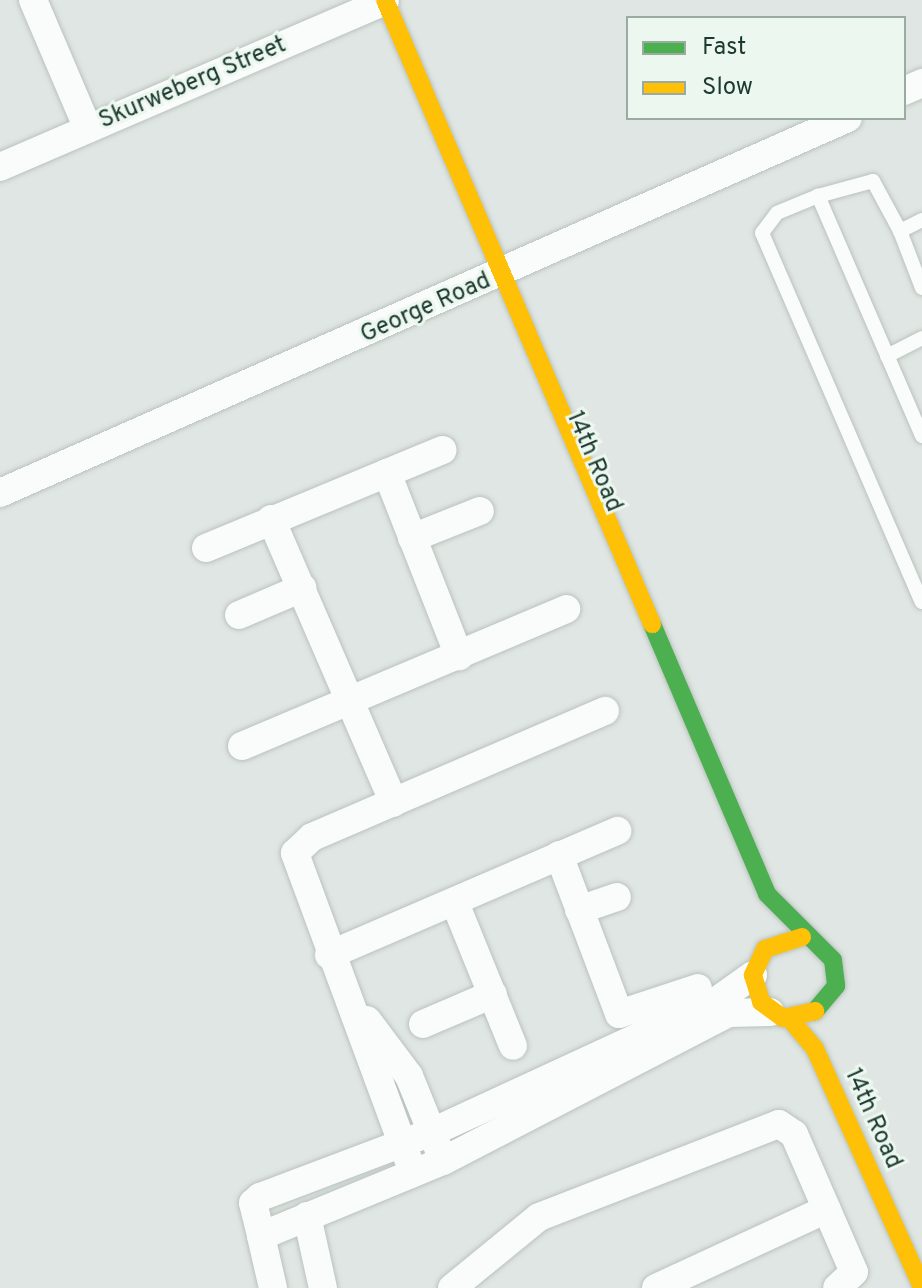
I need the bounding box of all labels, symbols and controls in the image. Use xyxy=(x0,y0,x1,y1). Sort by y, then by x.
legend xyxy=(626,16,906,120)
street label: Skurweberg Street xyxy=(95,32,291,136)
text: Fast xyxy=(702,33,746,63)
text: Slow xyxy=(702,73,753,103)
street label: George Road xyxy=(356,268,496,350)
street label: 14th Road xyxy=(559,407,627,517)
street label: 14th Road xyxy=(837,1064,907,1174)

